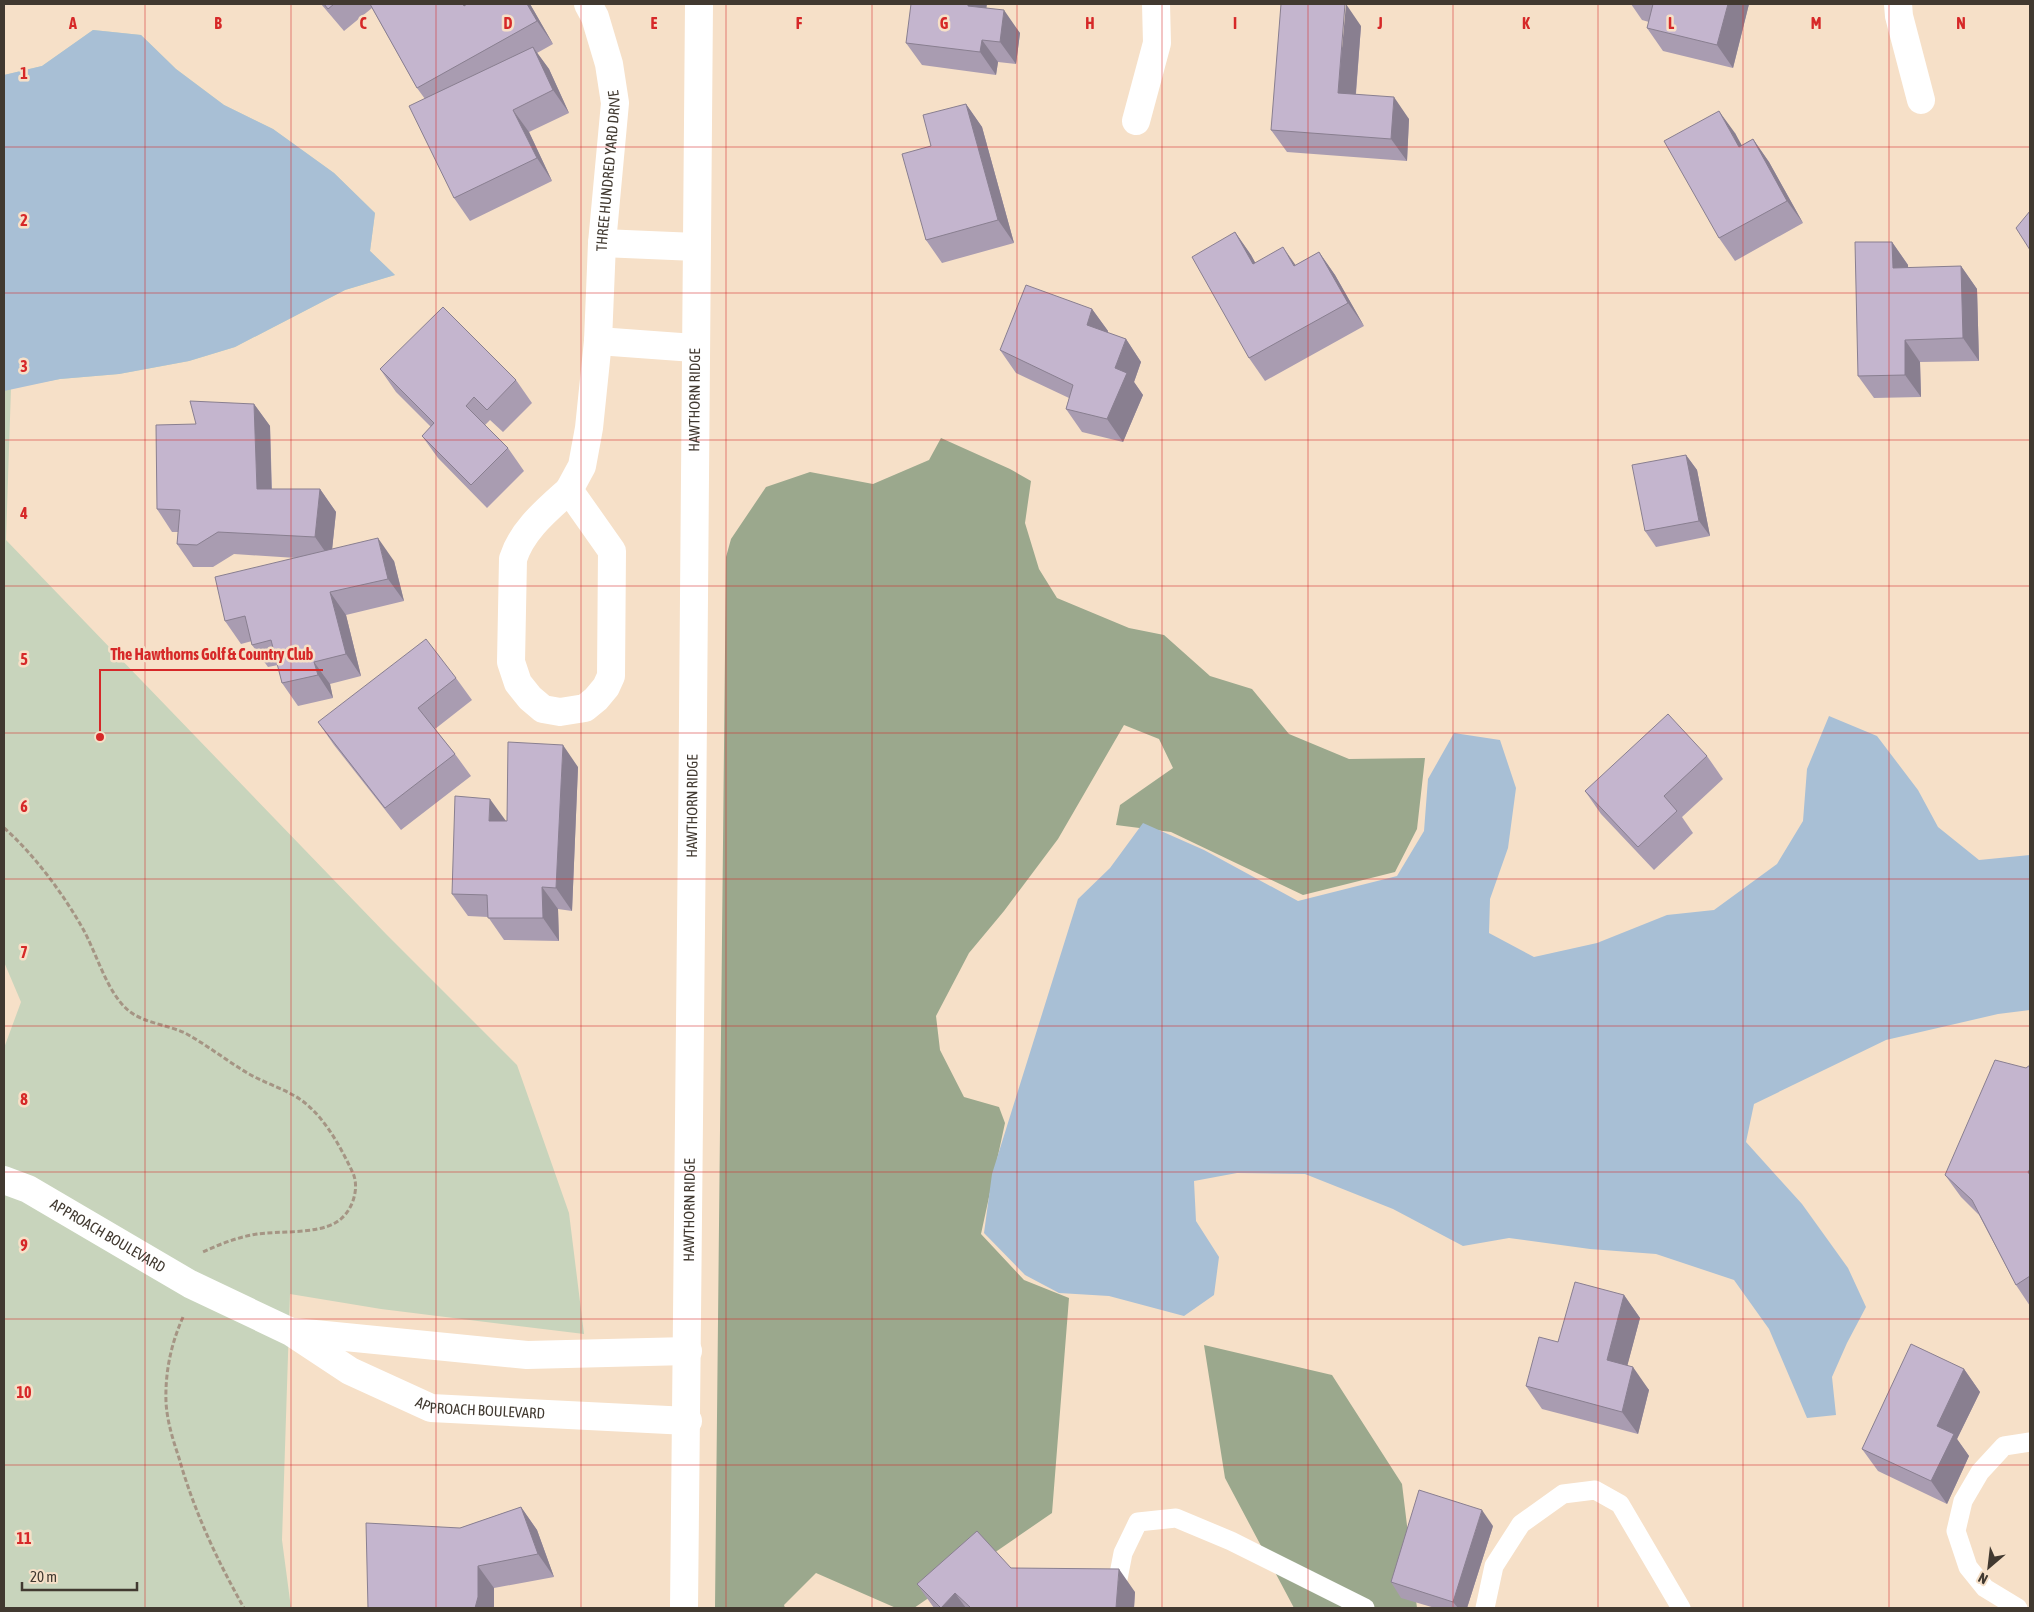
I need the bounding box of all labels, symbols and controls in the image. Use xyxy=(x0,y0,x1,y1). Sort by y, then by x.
text: A xyxy=(68,14,77,32)
text: B xyxy=(214,14,222,32)
text: C xyxy=(359,14,367,32)
text: D xyxy=(504,14,513,32)
text: E xyxy=(651,14,658,32)
text: F xyxy=(796,14,803,32)
text: G xyxy=(940,14,949,32)
text: H xyxy=(1085,14,1095,32)
text: I xyxy=(1233,14,1237,32)
text: J xyxy=(1376,14,1383,32)
text: K xyxy=(1522,14,1530,32)
text: L xyxy=(1668,14,1675,32)
text: M xyxy=(1811,14,1821,32)
text: N xyxy=(1956,14,1966,32)
text: 1 xyxy=(20,64,28,82)
street label: THREE HUNDRED YARD DRIVE xyxy=(593,89,623,252)
text: 2 xyxy=(20,211,28,229)
street label: HAWTHORN RIDGE xyxy=(685,348,703,452)
text: 3 xyxy=(20,357,28,375)
text: 4 xyxy=(19,504,28,522)
callout: The Hawthorns Golf & Country Club xyxy=(100,639,323,670)
text: The Hawthorns Golf & Country Club xyxy=(111,645,314,663)
text: 5 xyxy=(20,650,28,668)
street label: HAWTHORN RIDGE xyxy=(683,754,701,858)
text: 6 xyxy=(20,797,28,815)
text: 7 xyxy=(20,943,28,961)
text: 8 xyxy=(20,1090,28,1108)
street label: HAWTHORN RIDGE xyxy=(680,1158,698,1262)
street label: APPROACH BOULEVARD xyxy=(47,1195,168,1276)
text: 9 xyxy=(20,1236,28,1254)
text: 10 xyxy=(16,1383,32,1401)
street label: APPROACH BOULEVARD xyxy=(413,1393,545,1422)
text: 11 xyxy=(16,1529,32,1547)
north arrow xyxy=(1964,1542,2014,1592)
scale bar xyxy=(22,1560,138,1592)
text: 20 m xyxy=(30,1568,57,1585)
text: N xyxy=(1975,1569,1990,1587)

